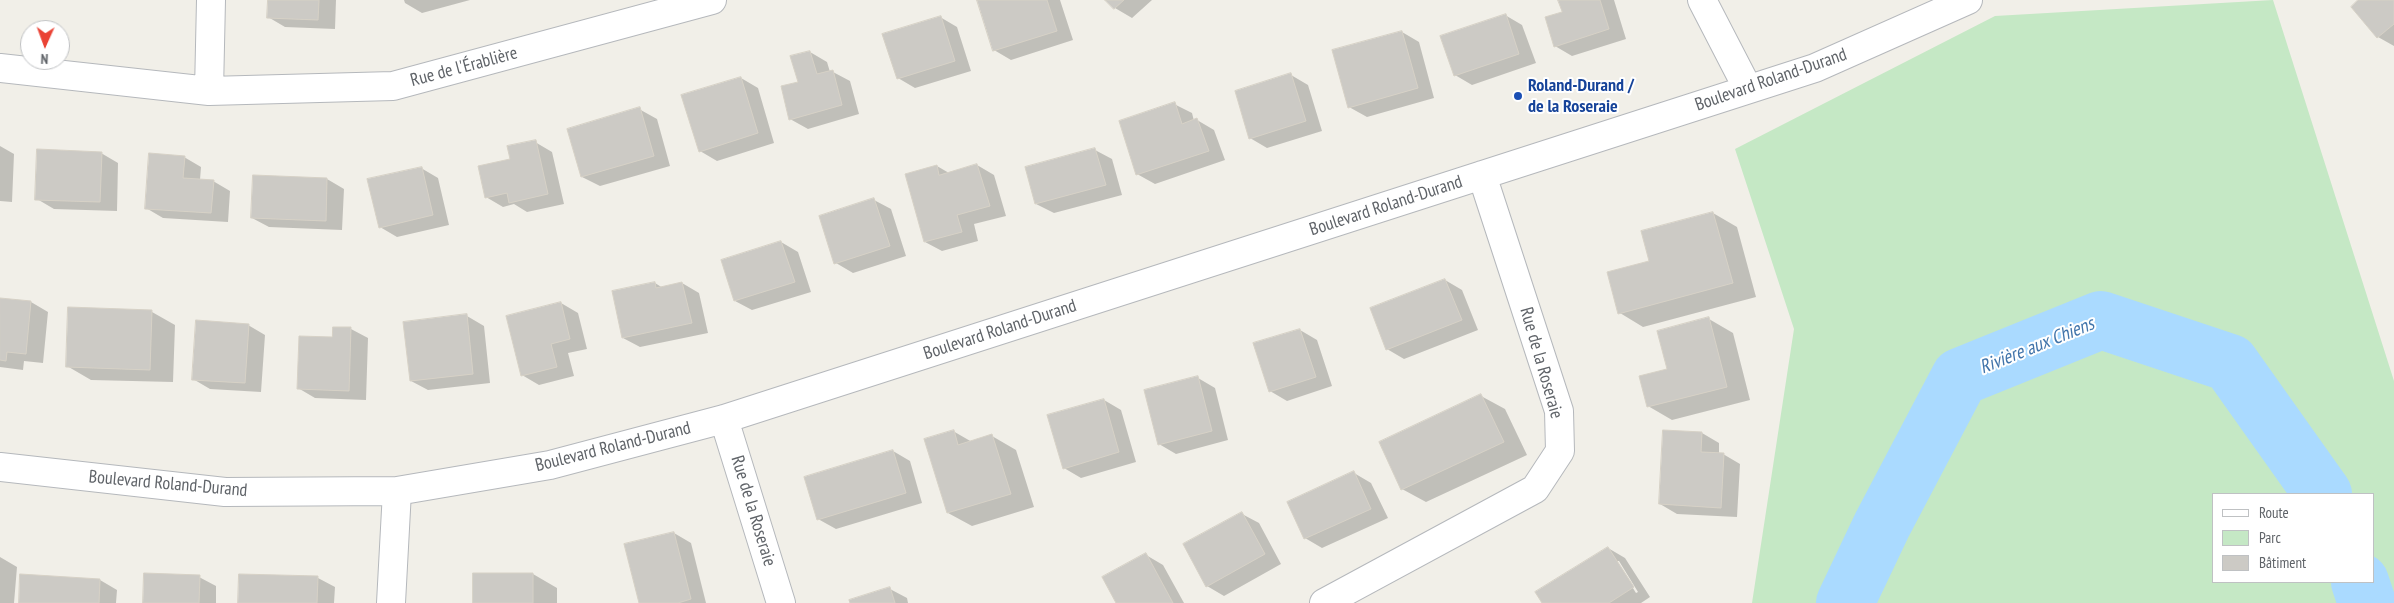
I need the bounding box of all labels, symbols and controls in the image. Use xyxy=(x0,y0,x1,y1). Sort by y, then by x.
north arrow xyxy=(20,20,70,70)
street label: Rue de l'Érablière xyxy=(408,42,520,92)
street label: Boulevard Roland-Durand xyxy=(1692,44,1850,116)
text: N xyxy=(40,50,49,68)
place label: Roland-Durand / de la Roseraie xyxy=(1528,75,1634,118)
marker: Roland-Durand / de la Roseraie xyxy=(1512,90,1524,102)
street label: Boulevard Roland-Durand xyxy=(1307,171,1465,241)
street label: Boulevard Roland-Durand xyxy=(921,295,1079,365)
street label: Rue de la Roseraie xyxy=(1515,305,1567,421)
water label: Rivière aux Chiens xyxy=(1977,313,2097,379)
street label: Boulevard Roland-Durand xyxy=(533,417,693,477)
street label: Rue de la Roseraie xyxy=(726,453,780,569)
street label: Boulevard Roland-Durand xyxy=(88,466,248,502)
legend xyxy=(2212,493,2374,583)
text: Route xyxy=(2259,503,2289,522)
text: Parc xyxy=(2259,528,2281,547)
text: Bâtiment xyxy=(2259,553,2306,572)

